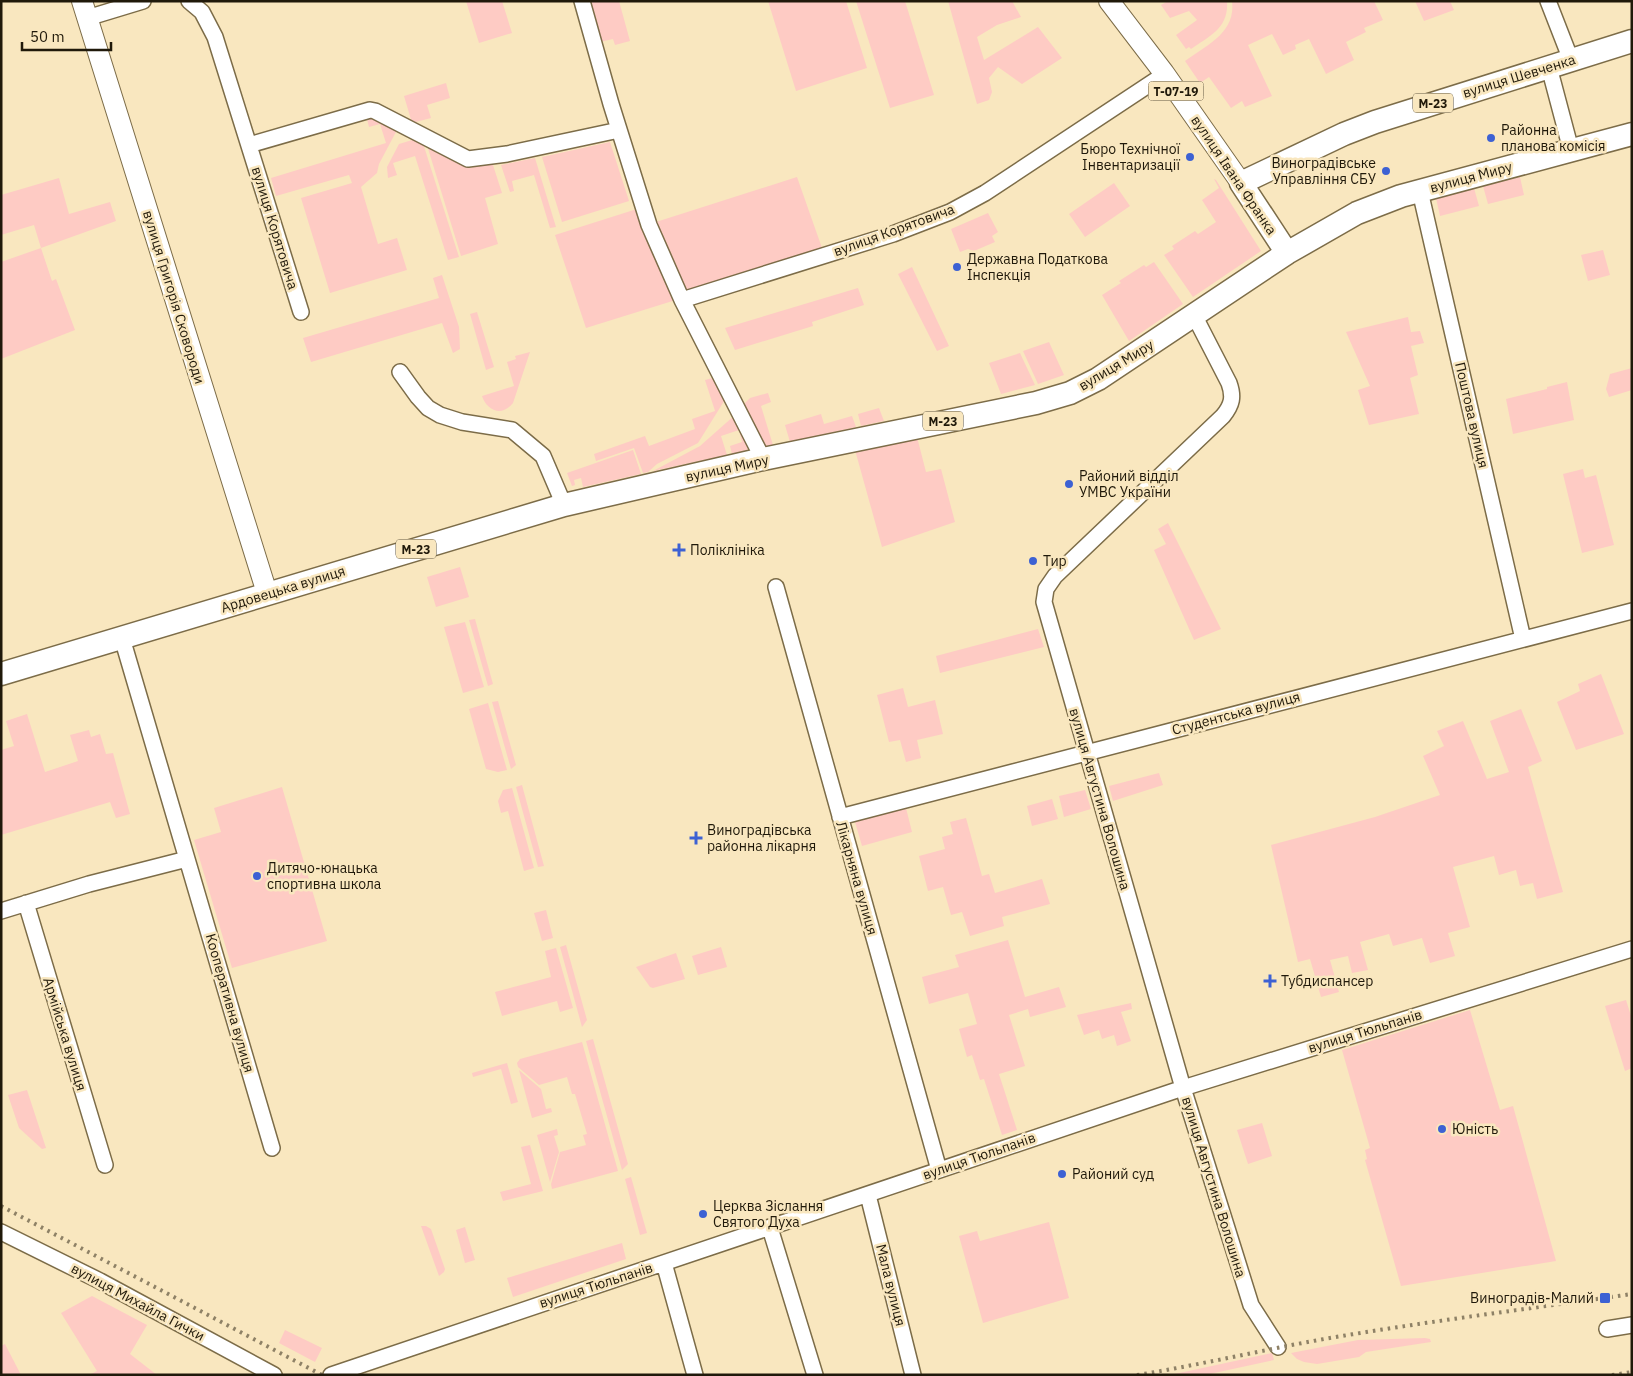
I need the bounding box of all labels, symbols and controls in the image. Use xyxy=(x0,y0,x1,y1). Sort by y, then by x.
scale bar xyxy=(22,20,111,52)
text: 50 m xyxy=(30,27,65,46)
street label: вулиця Шевченка xyxy=(1460,50,1578,102)
road number: Т-07-19 xyxy=(1148,82,1204,100)
road number: М-23 xyxy=(1413,94,1453,112)
street label: вулиця Івана Франка xyxy=(1187,112,1281,239)
place label: Районна планова комісія xyxy=(1501,121,1606,155)
marker: Районна планова комісія xyxy=(1485,132,1497,144)
place label: Бюро Технічної Інвентаризації xyxy=(1080,140,1180,174)
marker: Бюро Технічної Інвентаризації xyxy=(1184,151,1196,163)
place label: Виноградівське Управління СБУ xyxy=(1271,154,1377,188)
street label: вулиця Миру xyxy=(1428,157,1514,197)
street label: вулиця Корятовича xyxy=(248,164,302,292)
marker: Виноградівське Управління СБУ xyxy=(1380,165,1392,177)
street label: вулиця Корятовича xyxy=(831,200,957,260)
street label: вулиця Григорія Сковороди xyxy=(139,208,209,386)
place label: Державна Податкова Інспекція xyxy=(967,250,1108,284)
marker: Державна Податкова Інспекція xyxy=(951,261,963,273)
street label: вулиця Миру xyxy=(1075,336,1157,394)
street label: Поштова вулиця xyxy=(1451,360,1493,470)
road number: М-23 xyxy=(923,412,963,431)
street label: вулиця Миру xyxy=(684,450,770,486)
place label: Районий відділ УМВС України xyxy=(1079,467,1179,501)
marker: Районий відділ УМВС України xyxy=(1063,478,1075,490)
road number: М-23 xyxy=(396,540,436,558)
place label: Поліклініка xyxy=(690,541,765,559)
marker: Поліклініка xyxy=(672,543,686,557)
place label: Тир xyxy=(1043,552,1067,570)
marker: Тир xyxy=(1027,555,1039,567)
street label: Ардовецька вулиця xyxy=(219,561,347,617)
street label: Студентська вулиця xyxy=(1170,687,1302,739)
street label: вулиця Августина Волошина xyxy=(1065,706,1135,892)
street label: Лікарняна вулиця xyxy=(832,819,882,937)
place label: Виноградівська районна лікарня xyxy=(707,821,816,855)
marker: Виноградівська районна лікарня xyxy=(689,831,703,845)
place label: Дитячо-юнацька спортивна школа xyxy=(267,859,382,893)
marker: Дитячо-юнацька спортивна школа xyxy=(251,870,263,882)
street label: Кооперативна вулиця xyxy=(202,931,258,1075)
place label: Тубдиспансер xyxy=(1281,972,1373,990)
marker: Тубдиспансер xyxy=(1263,974,1277,988)
street label: Армійська вулиця xyxy=(39,975,91,1093)
street label: вулиця Тюльпанів xyxy=(1306,1005,1424,1057)
street label: вулиця Августина Волошина xyxy=(1178,1094,1250,1280)
place label: Юність xyxy=(1452,1120,1498,1138)
marker: Юність xyxy=(1436,1123,1448,1135)
street label: вулиця Тюльпанів xyxy=(920,1128,1038,1184)
place label: Районий суд xyxy=(1072,1165,1154,1183)
marker: Районий суд xyxy=(1056,1168,1068,1180)
place label: Церква Зіслання Святого Духа xyxy=(713,1197,823,1231)
marker: Церква Зіслання Святого Духа xyxy=(697,1208,709,1220)
street label: Мала вулиця xyxy=(872,1242,910,1328)
street label: вулиця Тюльпанів xyxy=(537,1258,655,1312)
street label: вулиця Михайла Гички xyxy=(68,1259,208,1345)
place label: Виноградів-Малий xyxy=(1470,1289,1594,1307)
marker: Виноградів-Малий xyxy=(1598,1291,1612,1305)

